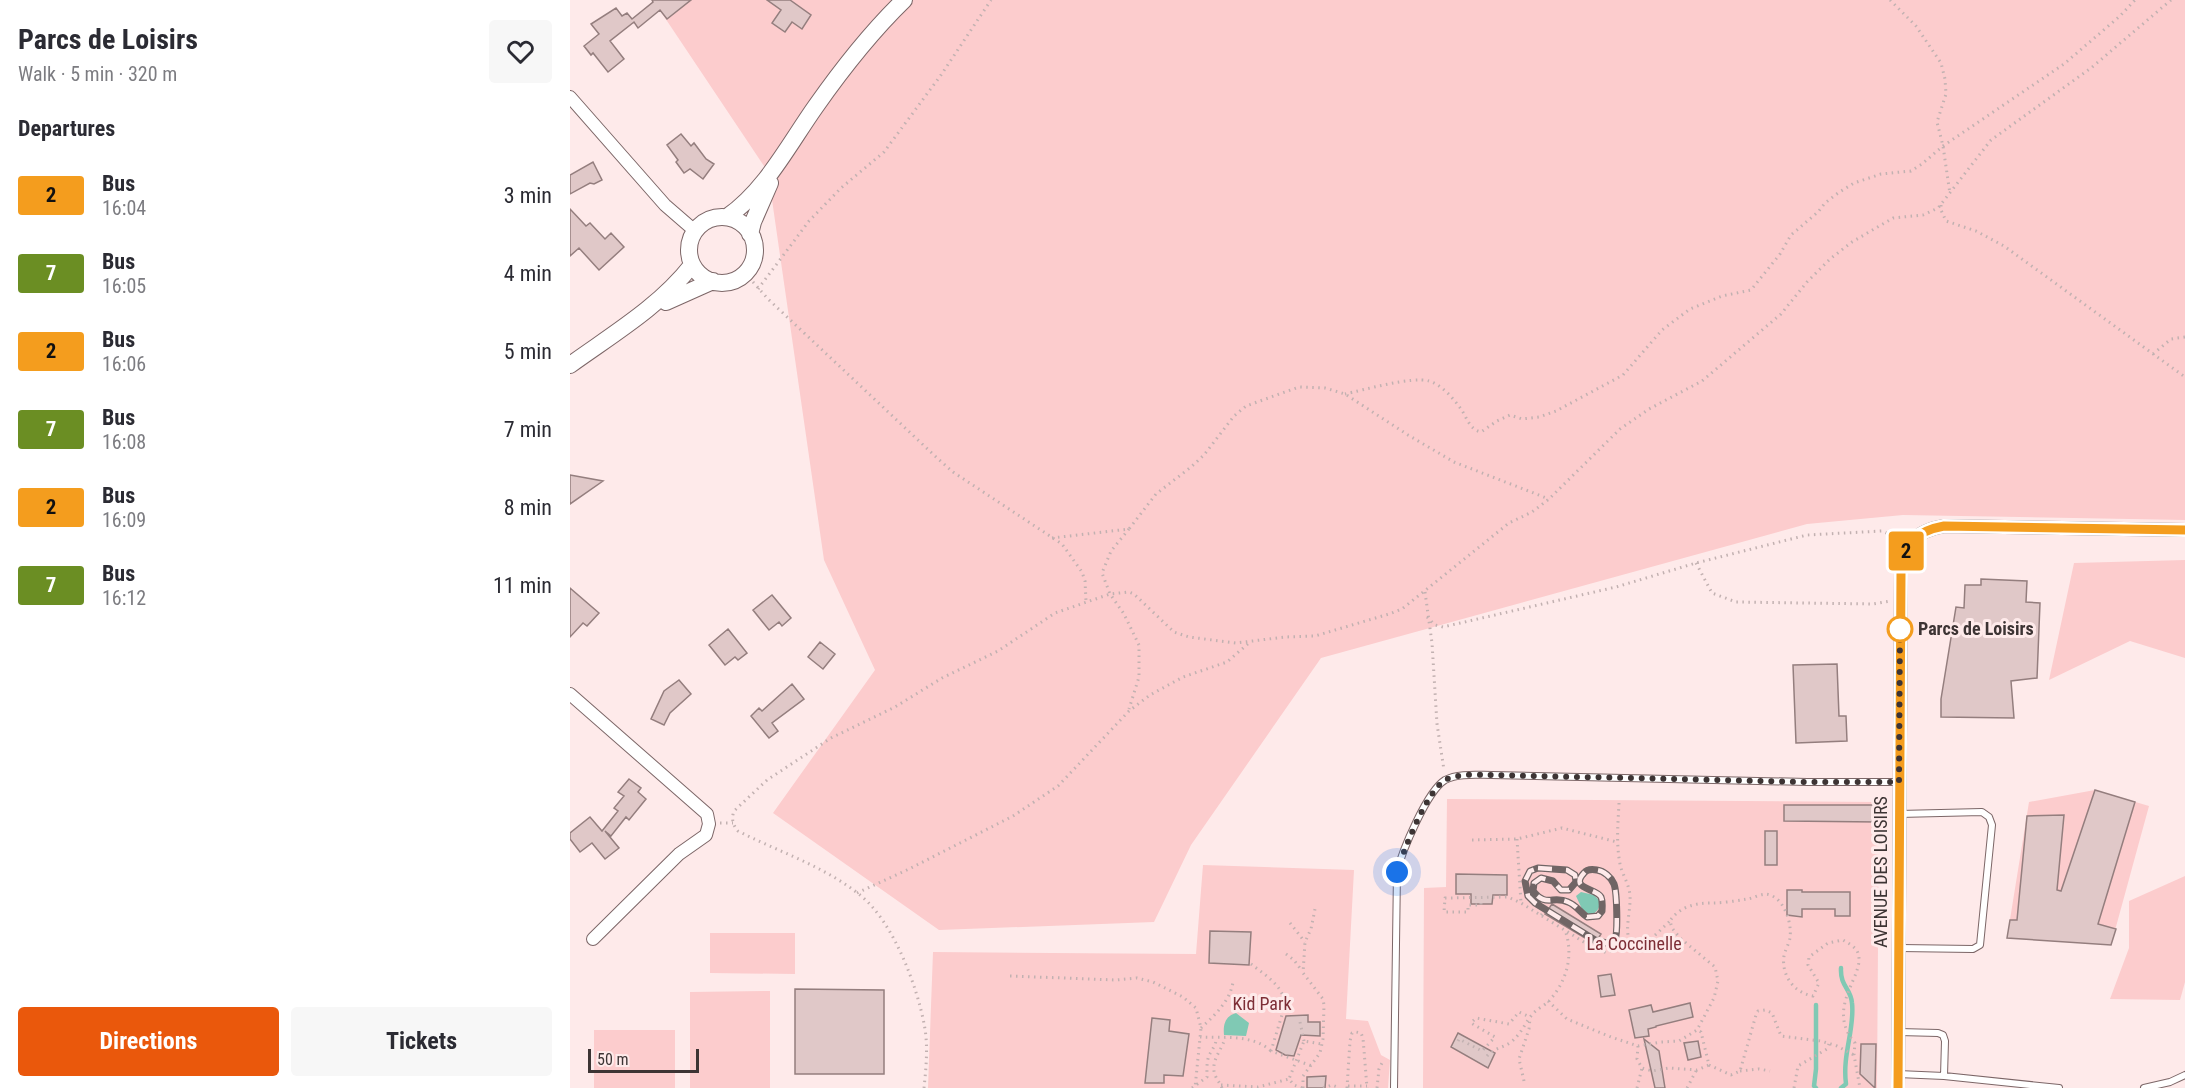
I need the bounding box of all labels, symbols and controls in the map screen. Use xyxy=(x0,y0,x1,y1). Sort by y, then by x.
button: heart xyxy=(489,20,552,83)
text: Parcs de Loisirs xyxy=(18,23,198,56)
text: Walk · 5 min · 320 m xyxy=(18,62,177,86)
text: Departures xyxy=(18,116,115,141)
text: Bus xyxy=(102,171,135,196)
text: 2 xyxy=(46,183,56,207)
text: 3 min xyxy=(504,183,552,208)
text: 16:04 xyxy=(102,196,146,220)
text: Bus xyxy=(102,249,135,274)
text: 7 xyxy=(46,261,56,285)
text: 4 min xyxy=(504,261,552,286)
text: 16:05 xyxy=(102,274,146,298)
text: Bus xyxy=(102,327,135,352)
text: 2 xyxy=(46,339,56,363)
text: 5 min xyxy=(504,339,552,364)
text: 16:06 xyxy=(102,352,146,376)
text: Bus xyxy=(102,405,135,430)
text: 7 xyxy=(46,417,56,441)
text: 7 min xyxy=(504,417,552,442)
text: 16:08 xyxy=(102,430,146,454)
text: Bus xyxy=(102,483,135,508)
text: 2 xyxy=(46,495,56,519)
text: 8 min xyxy=(504,495,552,520)
text: 16:09 xyxy=(102,508,146,532)
line badge: 2 xyxy=(1886,532,1926,570)
text: 2 xyxy=(1901,539,1911,563)
text: Bus xyxy=(102,561,135,586)
text: 7 xyxy=(46,573,56,597)
text: 11 min xyxy=(493,573,552,598)
text: 16:12 xyxy=(102,586,146,610)
marker: Parcs de Loisirs xyxy=(1887,616,1913,642)
place label: Parcs de Loisirs xyxy=(1918,618,2034,639)
street label: AVENUE DES LOISIRS xyxy=(1870,796,1891,948)
your location xyxy=(1382,857,1412,887)
park label: La Coccinelle xyxy=(1586,933,1682,954)
park label: Kid Park xyxy=(1232,993,1292,1014)
button: Directions xyxy=(18,1007,279,1076)
button: Tickets xyxy=(291,1007,552,1076)
scale bar xyxy=(588,1046,699,1074)
text: 50 m xyxy=(597,1050,629,1069)

